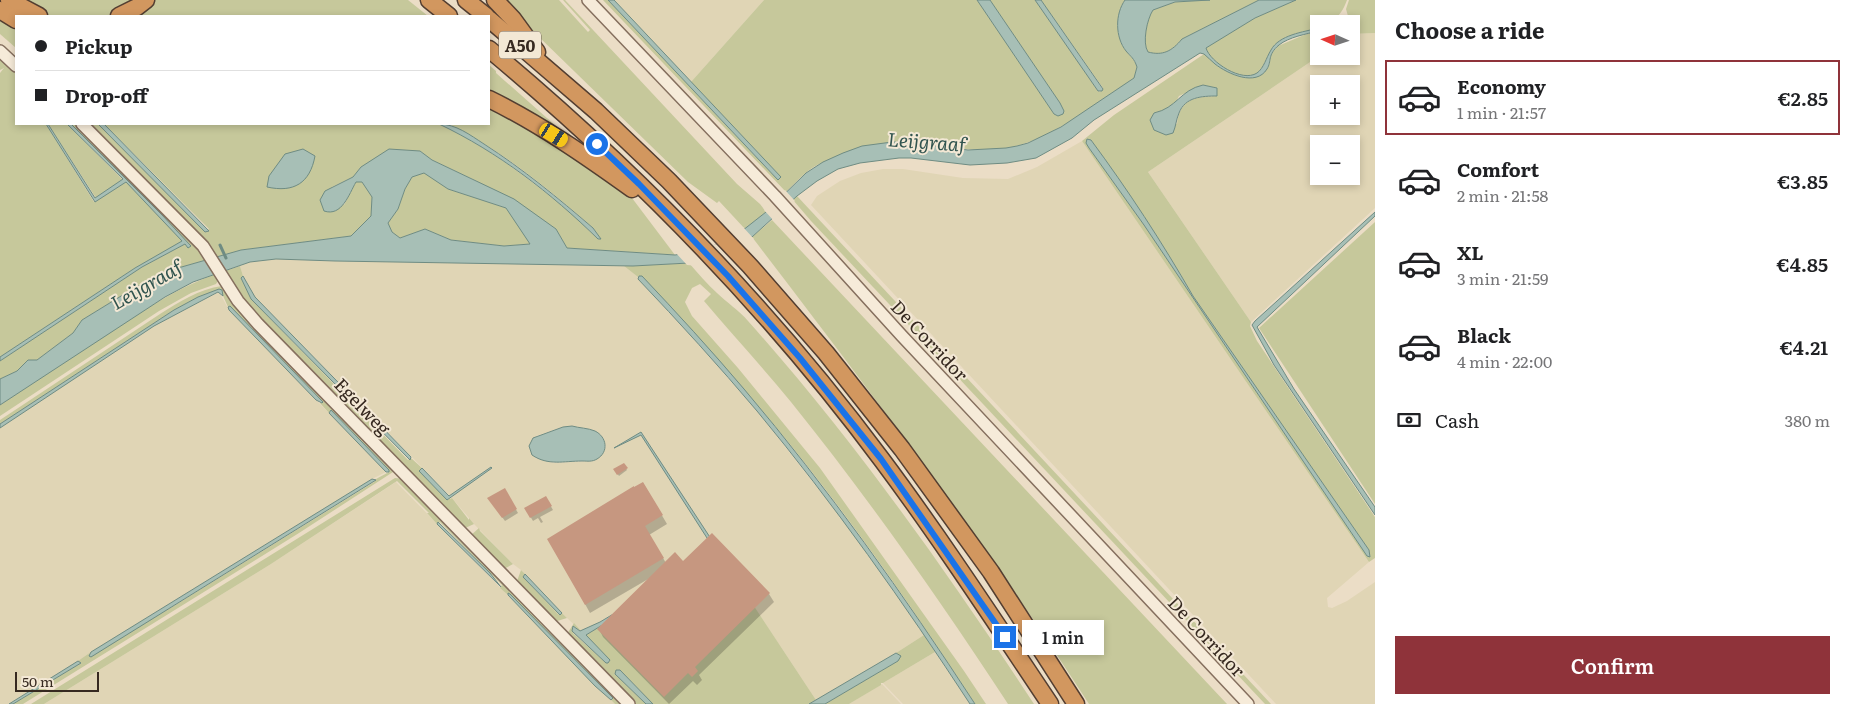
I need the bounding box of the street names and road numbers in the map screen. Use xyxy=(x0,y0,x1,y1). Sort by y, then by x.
road number: A50 xyxy=(499,32,541,58)
street label: De Corridor xyxy=(885,293,975,387)
street label: Egelweg xyxy=(329,371,398,441)
street label: De Corridor xyxy=(1162,589,1252,683)

